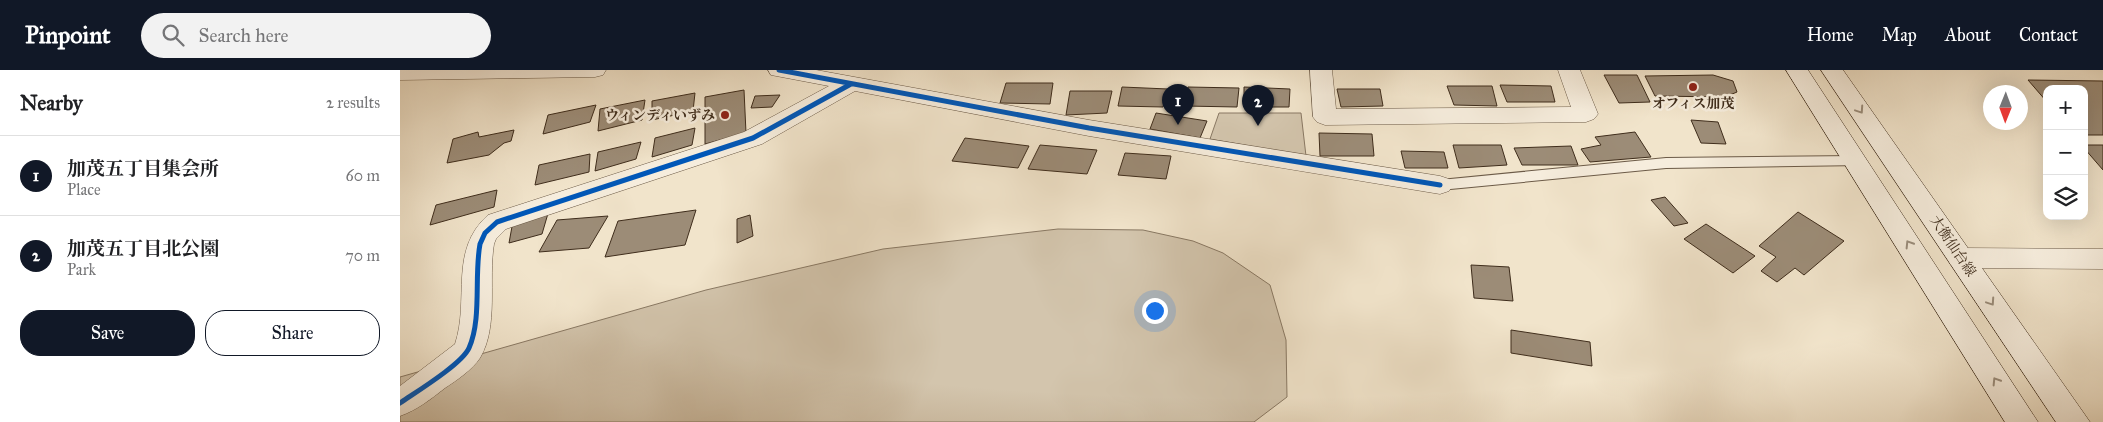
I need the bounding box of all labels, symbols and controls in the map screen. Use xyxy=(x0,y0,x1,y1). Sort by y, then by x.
search box xyxy=(141,13,491,58)
text: Pinpoint xyxy=(25,20,111,50)
icon: search xyxy=(159,21,187,49)
text: Search here xyxy=(199,24,289,47)
text: Home xyxy=(1807,24,1854,46)
text: Map xyxy=(1882,24,1917,46)
text: About xyxy=(1945,24,1991,46)
text: Contact xyxy=(2019,24,2078,46)
marker: オフィス加茂 xyxy=(1687,81,1699,93)
pin: 1 xyxy=(1162,84,1194,125)
pin: 2 xyxy=(1242,85,1274,126)
north arrow xyxy=(1983,85,2028,130)
map controls xyxy=(2043,85,2088,220)
button: + xyxy=(2043,85,2088,130)
text: Nearby xyxy=(20,90,83,116)
text: 2 results xyxy=(326,93,380,112)
place label: オフィス加茂 xyxy=(1652,95,1734,112)
one-way arrow xyxy=(1854,105,1863,114)
place label: ウィンディいずみ xyxy=(605,107,715,124)
marker: ウィンディいずみ xyxy=(719,109,731,121)
button: − xyxy=(2043,130,2088,175)
text: 加茂五丁目集会所 xyxy=(67,157,219,180)
text: 1 xyxy=(33,166,39,185)
text: 60 m xyxy=(346,166,380,185)
button: layers xyxy=(2043,175,2088,220)
text: Place xyxy=(67,180,101,199)
street label: 大衡仙台線 xyxy=(1926,212,1980,280)
text: 加茂五丁目北公園 xyxy=(67,237,219,260)
one-way arrow xyxy=(1906,240,1915,249)
text: 2 xyxy=(32,246,40,265)
text: 70 m xyxy=(345,246,380,265)
text: Park xyxy=(67,260,96,279)
one-way arrow xyxy=(1985,296,1994,306)
your location xyxy=(1142,298,1168,324)
button: Save xyxy=(20,310,195,356)
button: Share xyxy=(205,310,380,356)
one-way arrow xyxy=(1992,377,2002,386)

